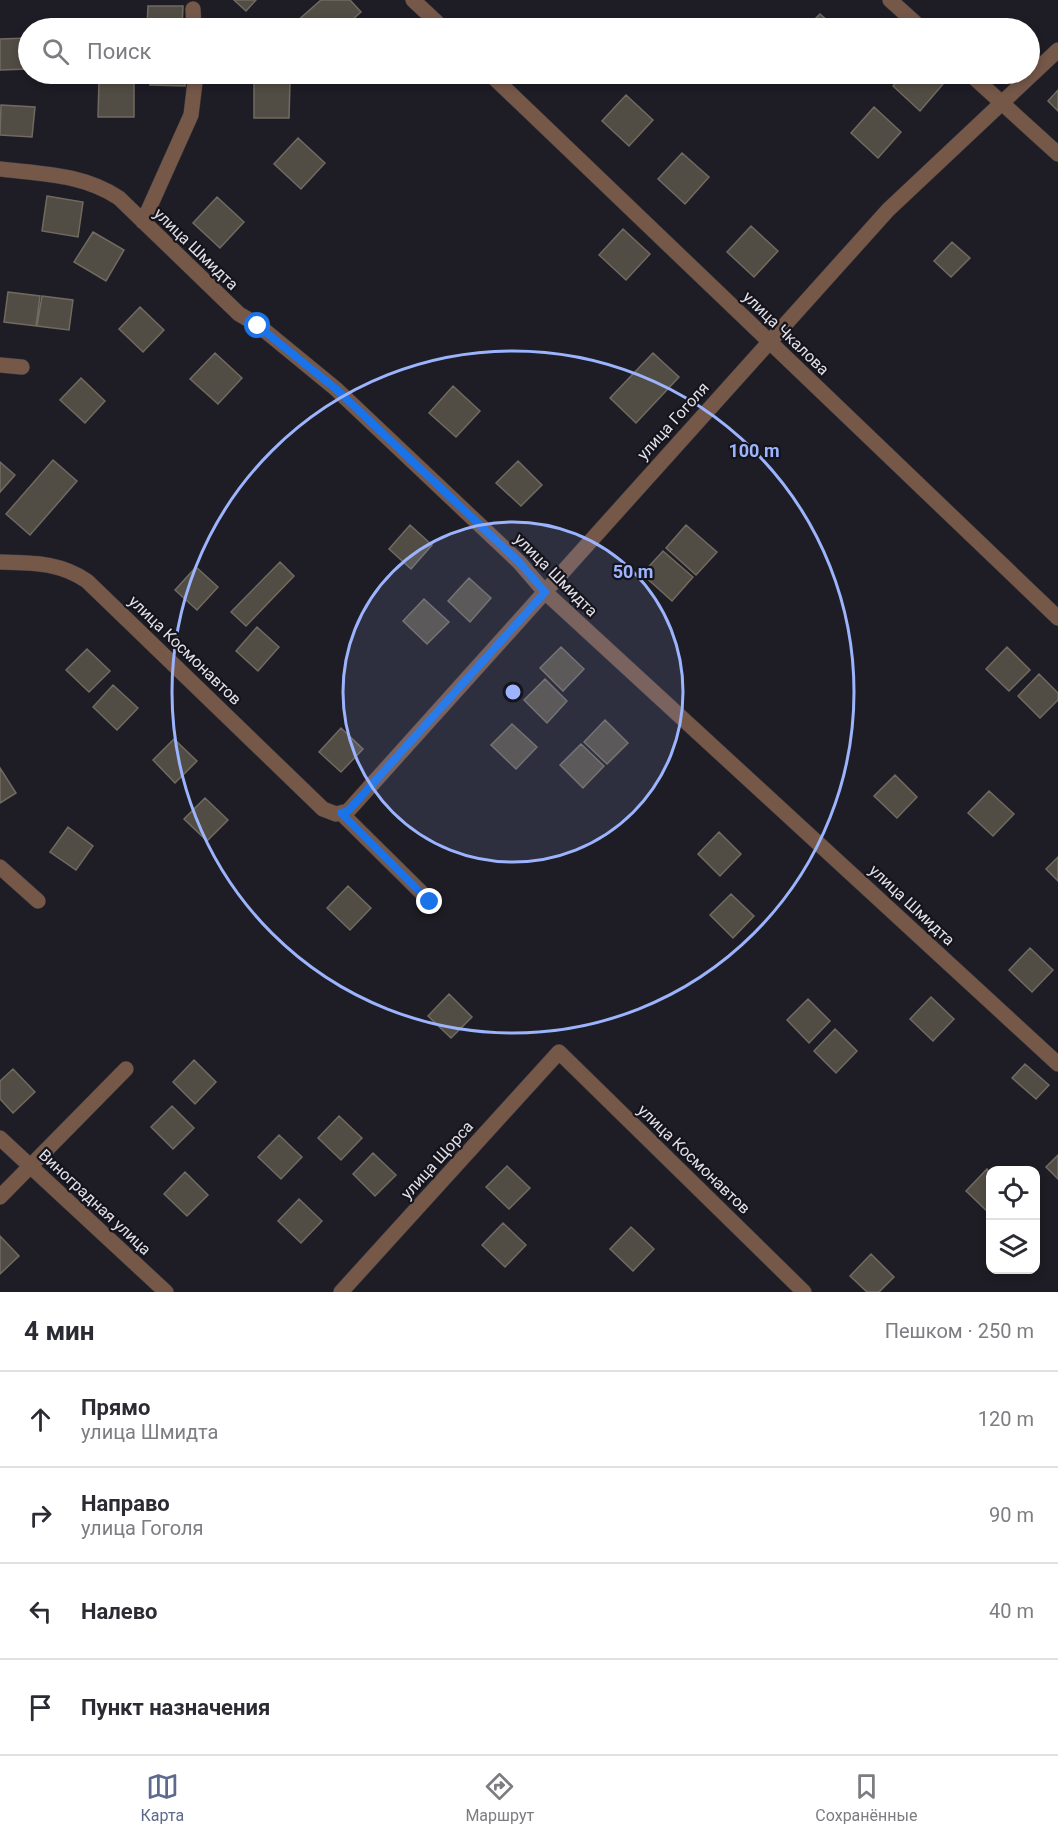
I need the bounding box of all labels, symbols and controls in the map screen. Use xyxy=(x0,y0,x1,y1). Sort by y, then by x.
search box xyxy=(18,18,1040,84)
icon: search xyxy=(39,35,72,68)
text: Поиск xyxy=(87,39,151,64)
street label: улица Шмидта xyxy=(150,204,242,294)
street label: улица Чкалова xyxy=(739,287,833,379)
route start xyxy=(244,312,270,338)
street label: улица Гоголя xyxy=(633,378,713,464)
text: 100 m xyxy=(728,440,780,461)
street label: улица Шмидта xyxy=(510,529,602,621)
text: 50 m xyxy=(613,561,653,582)
street label: улица Космонавтов xyxy=(125,591,245,709)
centre of rings xyxy=(503,682,523,702)
street label: улица Шмидта xyxy=(865,861,959,949)
route end xyxy=(416,888,442,914)
street label: улица Космонавтов xyxy=(634,1100,754,1218)
street label: улица Щорса xyxy=(397,1117,477,1203)
street label: Виноградная улица xyxy=(35,1145,155,1259)
map controls xyxy=(986,1166,1040,1274)
button: locate xyxy=(986,1166,1040,1220)
button: layers xyxy=(986,1220,1040,1274)
text: 4 мин xyxy=(24,1316,95,1346)
text: Пешком · 250 m xyxy=(885,1319,1034,1343)
text: Прямо xyxy=(81,1395,150,1420)
icon: ahead xyxy=(24,1403,57,1436)
text: 120 m xyxy=(978,1407,1034,1431)
text: улица Шмидта xyxy=(81,1420,218,1444)
text: Направо xyxy=(81,1491,170,1516)
icon: right xyxy=(24,1499,57,1532)
text: 90 m xyxy=(989,1503,1034,1527)
text: улица Гоголя xyxy=(81,1516,204,1540)
icon: left xyxy=(24,1595,57,1628)
text: Налево xyxy=(81,1599,158,1624)
text: 40 m xyxy=(989,1599,1034,1623)
icon: arrive xyxy=(24,1691,57,1724)
text: Пункт назначения xyxy=(81,1695,270,1720)
tab: Карта xyxy=(141,1770,184,1825)
tab: Маршрут xyxy=(465,1770,534,1825)
tab: Сохранённые xyxy=(815,1770,917,1825)

